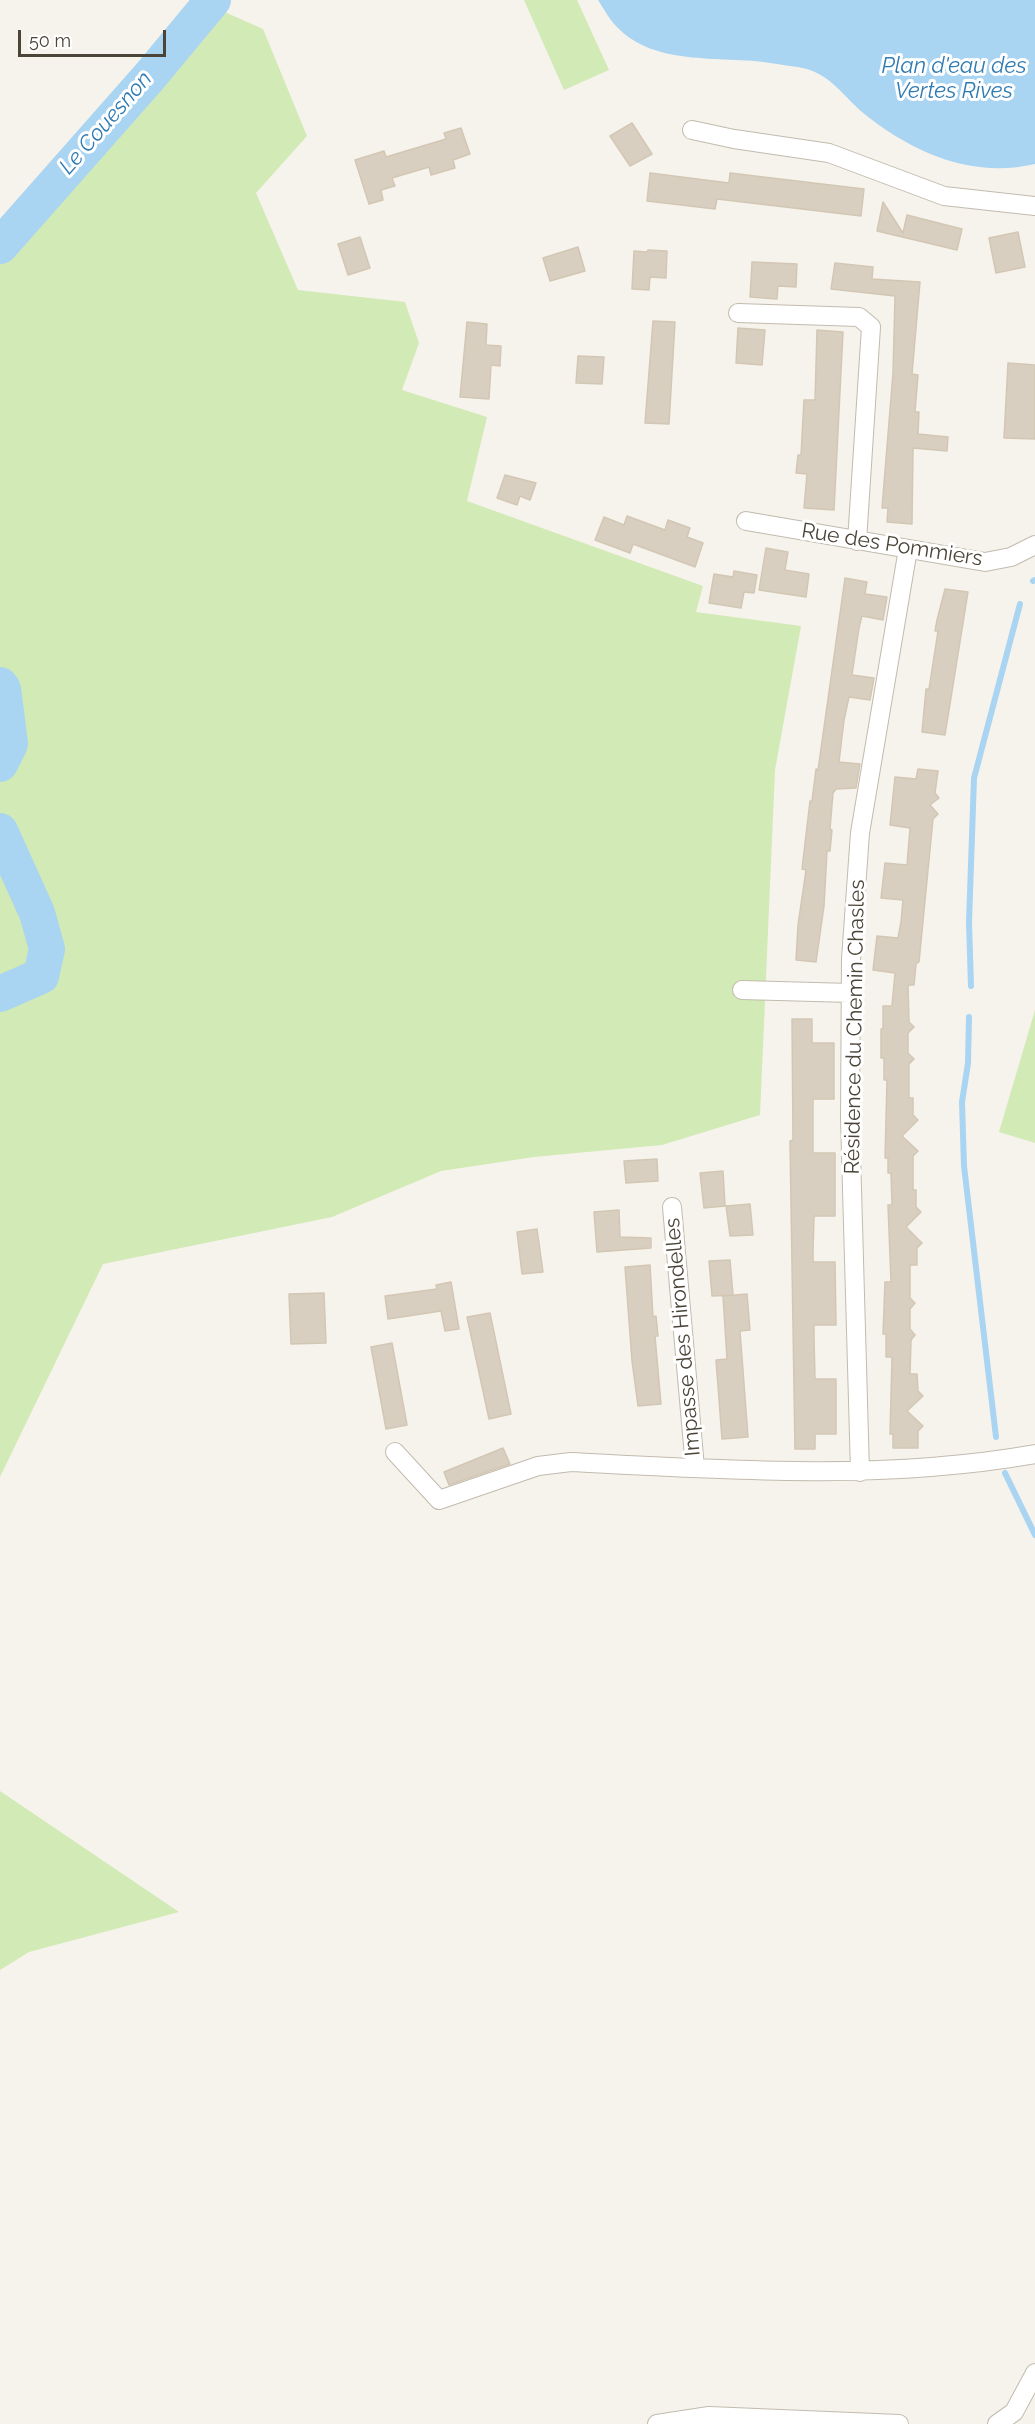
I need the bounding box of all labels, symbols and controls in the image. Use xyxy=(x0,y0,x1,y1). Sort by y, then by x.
scale bar xyxy=(21,18,170,56)
text: 50 m xyxy=(29,30,71,51)
water label: Plan d'eau des Vertes Rives xyxy=(882,53,1026,104)
water label: Le Couesnon xyxy=(54,66,158,180)
street label: Rue des Pommiers xyxy=(800,518,984,572)
street label: Résidence du Chemin Chasles xyxy=(840,879,870,1175)
street label: Impasse des Hirondelles xyxy=(660,1217,706,1457)

